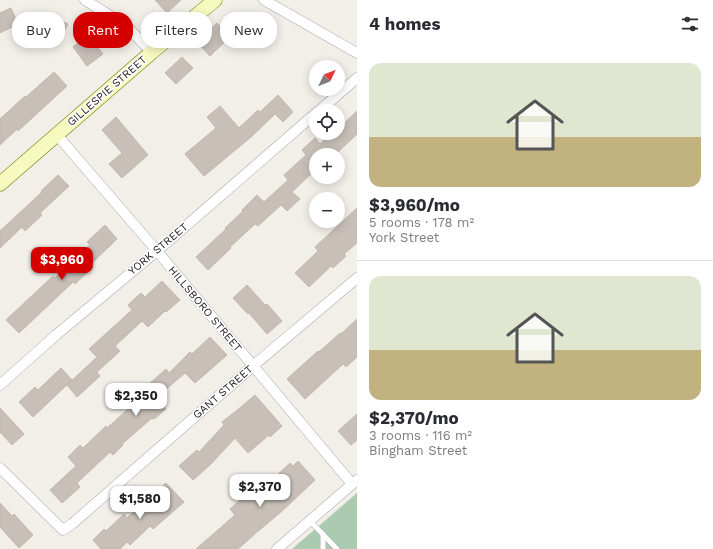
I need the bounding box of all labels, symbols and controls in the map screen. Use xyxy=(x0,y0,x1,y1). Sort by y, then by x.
chip: Buy xyxy=(12,12,65,48)
chip: Rent xyxy=(73,12,133,48)
chip: Filters xyxy=(141,12,212,48)
chip: New xyxy=(220,12,277,48)
icon: filters xyxy=(679,13,701,35)
text: 4 homes xyxy=(369,14,440,34)
street label: GILLESPIE STREET xyxy=(65,53,149,129)
north arrow xyxy=(309,60,345,96)
map controls xyxy=(309,60,345,228)
icon: home xyxy=(499,89,571,161)
button: locate xyxy=(309,104,345,140)
button: + xyxy=(309,148,345,184)
button: − xyxy=(309,192,345,228)
text: $3,960/mo xyxy=(369,195,460,215)
text: 5 rooms · 178 m² xyxy=(369,215,474,230)
street label: YORK STREET xyxy=(126,220,191,278)
text: York Street xyxy=(369,230,439,245)
pin: $3,960 xyxy=(29,247,95,281)
text: $3,960 xyxy=(40,252,84,267)
street label: HILLSBORO STREET xyxy=(165,264,245,355)
icon: home xyxy=(499,302,571,374)
street label: GANT STREET xyxy=(191,362,256,421)
pin: $2,350 xyxy=(103,383,169,417)
text: $2,350 xyxy=(114,388,158,403)
text: $2,370/mo xyxy=(369,408,459,428)
text: 3 rooms · 116 m² xyxy=(369,428,472,443)
text: Bingham Street xyxy=(369,443,467,458)
pin: $2,370 xyxy=(227,474,293,508)
text: $2,370 xyxy=(238,479,282,494)
pin: $1,580 xyxy=(107,486,173,520)
text: $1,580 xyxy=(119,491,161,506)

